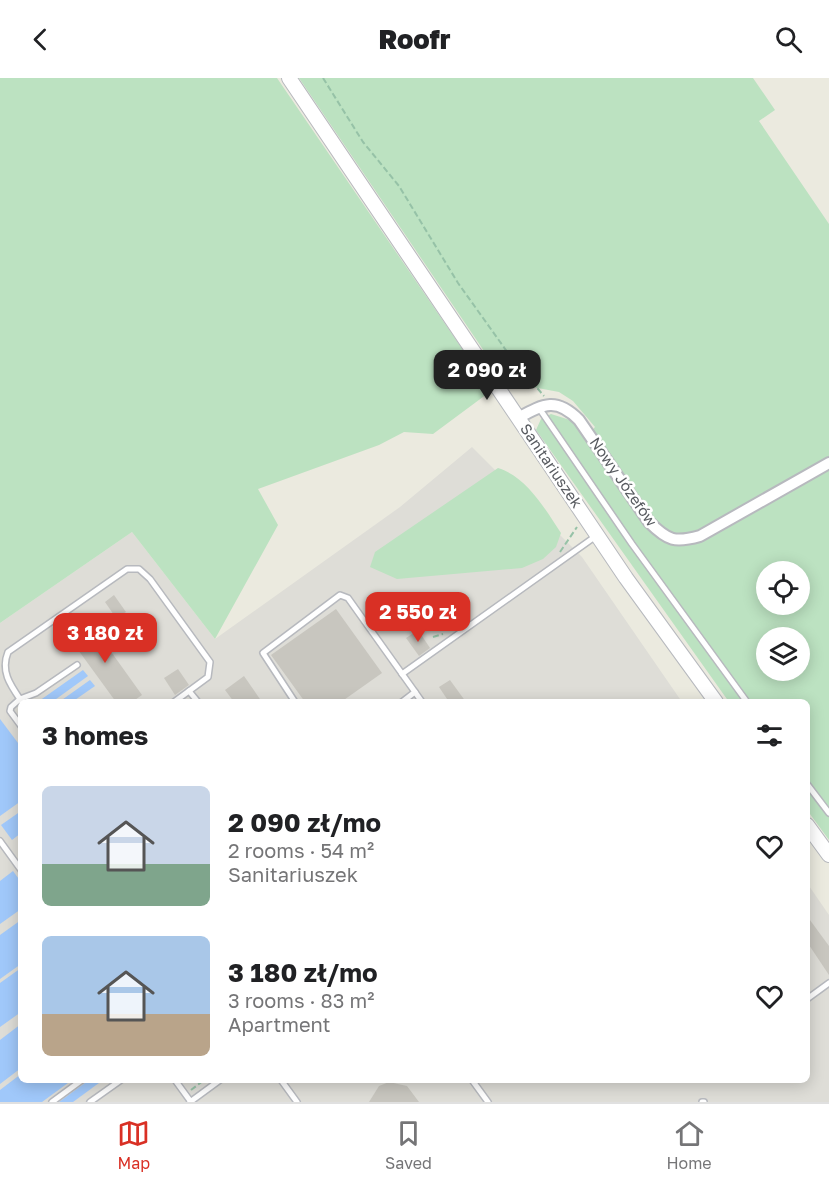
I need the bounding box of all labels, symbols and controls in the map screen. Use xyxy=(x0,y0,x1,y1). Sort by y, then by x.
icon: back xyxy=(24,23,57,56)
text: Roofr xyxy=(379,23,450,55)
icon: search xyxy=(772,23,805,56)
pin: 2 090 zł xyxy=(425,350,549,401)
text: 2 090 zł xyxy=(448,357,526,381)
street label: Sanitariuszek xyxy=(517,420,587,511)
street label: Nowy Józefów xyxy=(586,433,661,529)
map controls xyxy=(756,561,810,681)
button: locate xyxy=(756,561,810,615)
pin: 2 550 zł xyxy=(356,592,480,643)
text: 2 550 zł xyxy=(379,599,457,623)
pin: 3 180 zł xyxy=(43,613,167,664)
text: 3 180 zł xyxy=(67,620,143,644)
button: layers xyxy=(756,627,810,681)
icon: filters xyxy=(753,719,786,752)
text: 3 homes xyxy=(42,720,148,751)
text: 2 090 zł/mo xyxy=(228,807,381,838)
icon: home xyxy=(90,810,162,882)
icon: heart xyxy=(753,830,786,863)
text: 2 rooms · 54 m² xyxy=(228,838,374,862)
text: Sanitariuszek xyxy=(228,862,358,886)
text: 3 180 zł/mo xyxy=(228,957,378,988)
icon: home xyxy=(90,960,162,1032)
icon: heart xyxy=(753,980,786,1013)
text: 3 rooms · 83 m² xyxy=(228,988,374,1012)
text: Apartment xyxy=(228,1012,331,1036)
tab: Map xyxy=(117,1117,150,1173)
tab: Saved xyxy=(385,1117,432,1173)
tab: Home xyxy=(666,1117,712,1173)

